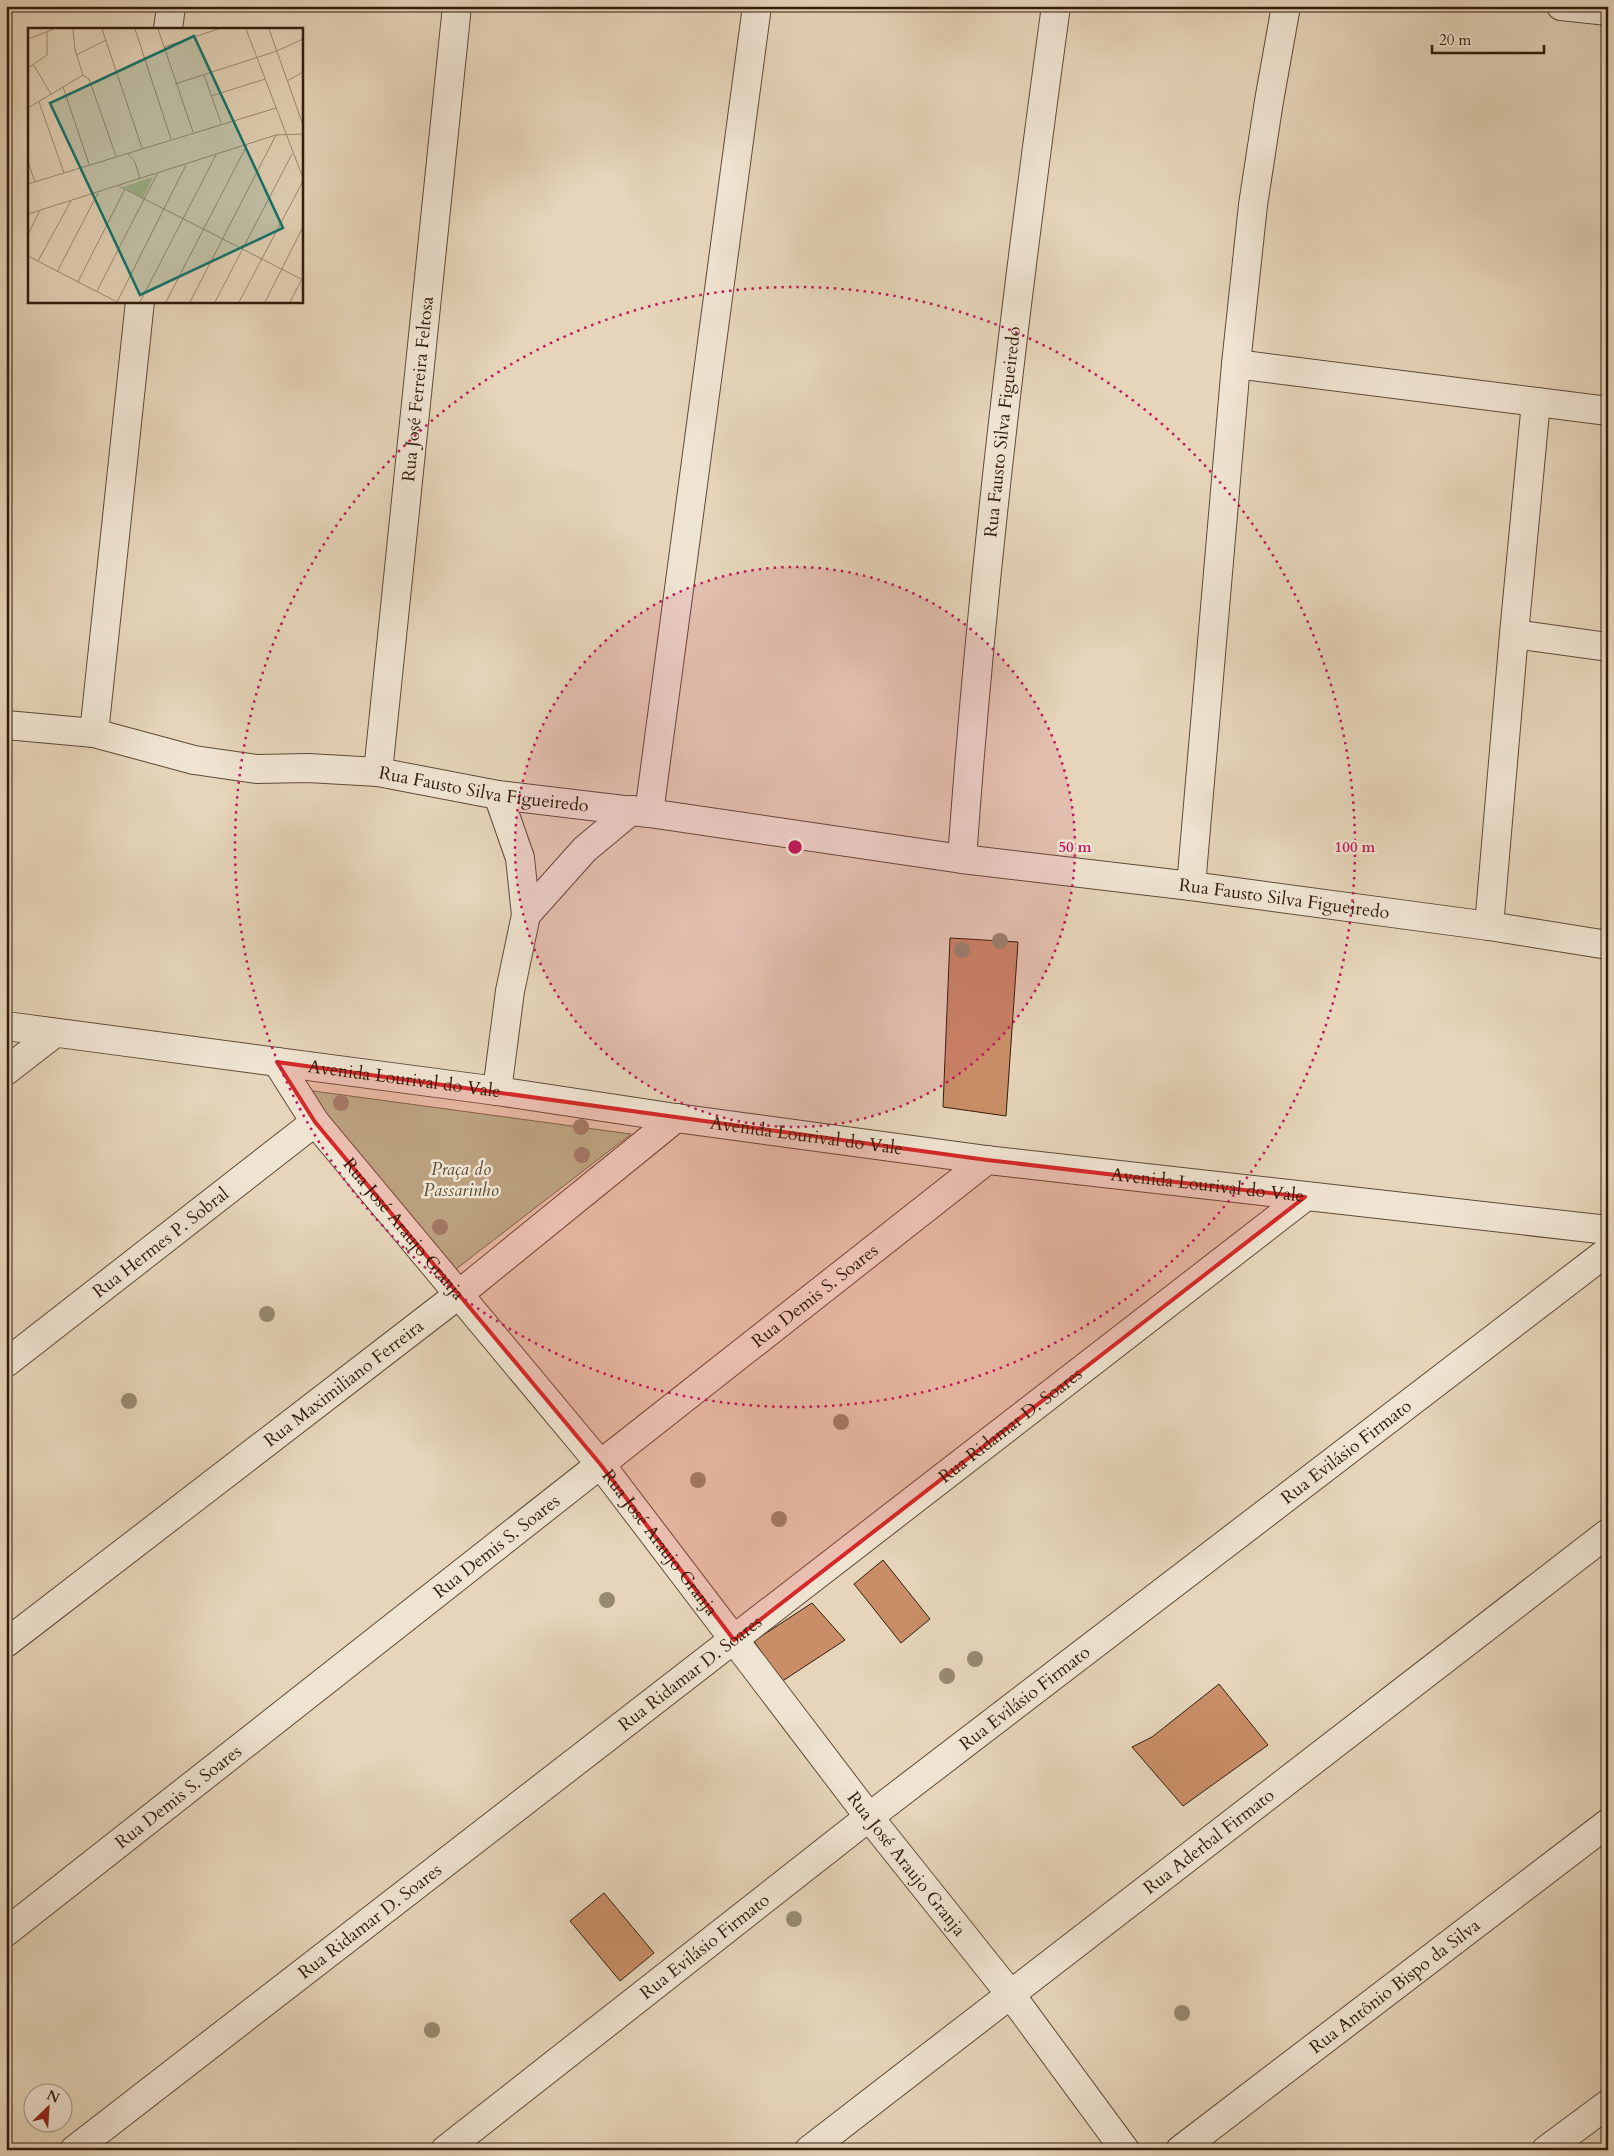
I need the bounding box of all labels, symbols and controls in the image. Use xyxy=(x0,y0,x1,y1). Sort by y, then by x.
scale bar xyxy=(1432,22,1544,54)
inset map xyxy=(28,28,302,302)
text: 20 m xyxy=(1439,30,1471,50)
street label: Rua José Ferreira Feltosa xyxy=(396,295,440,483)
street label: Rua Fausto Silva Figueiredo xyxy=(978,325,1027,539)
street label: Rua Fausto Silva Figueiredo xyxy=(377,760,590,818)
text: 50 m xyxy=(1058,837,1092,857)
text: 100 m xyxy=(1335,837,1376,857)
centre of rings xyxy=(786,838,804,856)
street label: Rua Fausto Silva Figueiredo xyxy=(1178,872,1391,925)
street label: Avenida Lourival do Vale xyxy=(307,1054,502,1104)
street label: Avenida Lourival do Vale xyxy=(709,1110,904,1161)
street label: Rua José Araujo Granja xyxy=(337,1152,471,1305)
park label: Praça do Passarinho xyxy=(423,1157,499,1203)
street label: Avenida Lourival do Vale xyxy=(1110,1162,1305,1208)
street label: Rua Hermes P. Sobral xyxy=(87,1181,234,1304)
street label: Rua Demis S. Soares xyxy=(746,1238,883,1353)
street label: Rua Maximiliano Ferreira xyxy=(258,1313,429,1453)
street label: Rua Ridamar D. Soares xyxy=(933,1362,1087,1489)
street label: Rua Evilásio Firmato xyxy=(1275,1393,1417,1510)
street label: Rua José Araujo Granja xyxy=(596,1464,724,1621)
street label: Rua Demis S. Soares xyxy=(428,1488,565,1604)
street label: Rua Ridamar D. Soares xyxy=(613,1609,767,1737)
street label: Rua Evilásio Firmato xyxy=(954,1640,1095,1756)
street label: Rua Demis S. Soares xyxy=(110,1739,247,1854)
street label: Rua Aderbal Firmato xyxy=(1138,1783,1280,1900)
street label: Rua José Araujo Granja xyxy=(841,1786,972,1942)
street label: Rua Ridamar D. Soares xyxy=(293,1857,447,1985)
street label: Rua Evilásio Firmato xyxy=(634,1887,775,2005)
street label: Rua Antônio Bispo da Silva xyxy=(1304,1913,1485,2059)
north arrow xyxy=(22,2084,72,2134)
text: N xyxy=(44,2085,63,2108)

